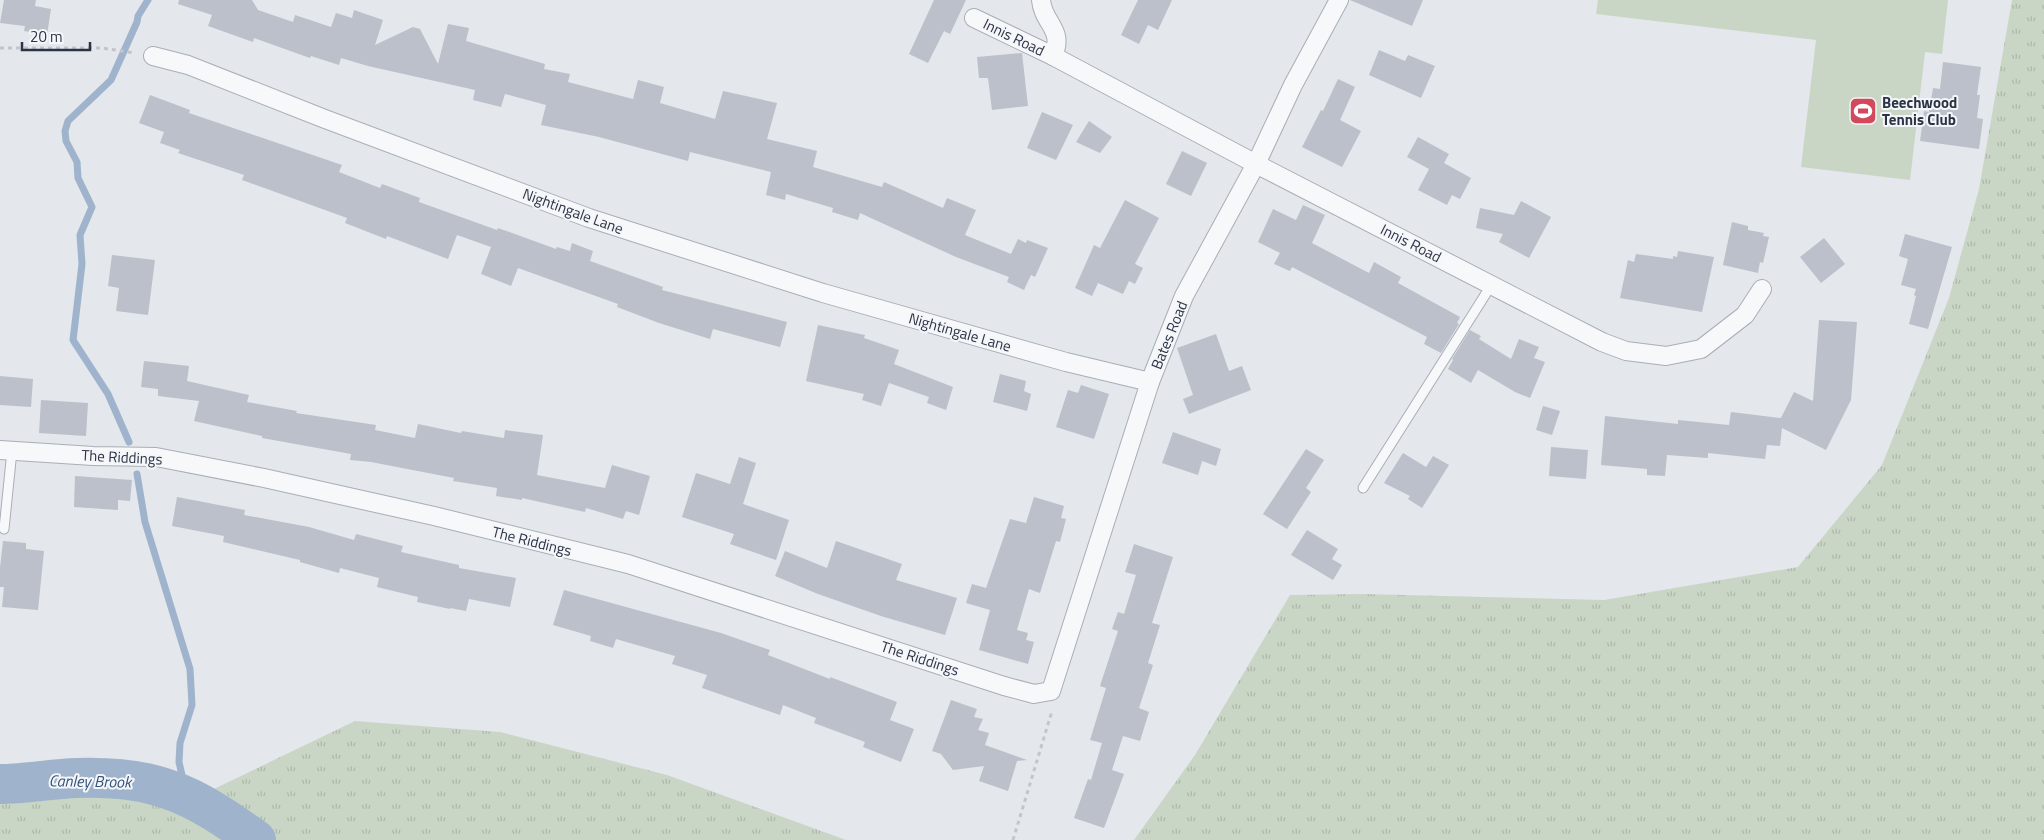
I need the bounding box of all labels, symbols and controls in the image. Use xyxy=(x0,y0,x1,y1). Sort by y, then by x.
street label: Innis Road xyxy=(979,12,1049,62)
scale bar xyxy=(22,20,90,52)
text: 20 m xyxy=(30,25,63,48)
place label: Beechwood Tennis Club xyxy=(1882,91,1957,131)
sports icon: Beechwood Tennis Club xyxy=(1848,96,1878,126)
street label: Nightingale Lane xyxy=(519,182,627,240)
street label: Innis Road xyxy=(1376,218,1446,268)
street label: Bates Road xyxy=(1145,297,1193,373)
street label: Nightingale Lane xyxy=(906,306,1014,358)
street label: The Riddings xyxy=(81,443,163,471)
street label: The Riddings xyxy=(490,520,574,562)
street label: The Riddings xyxy=(878,635,962,681)
water label: Canley Brook xyxy=(49,768,133,794)

